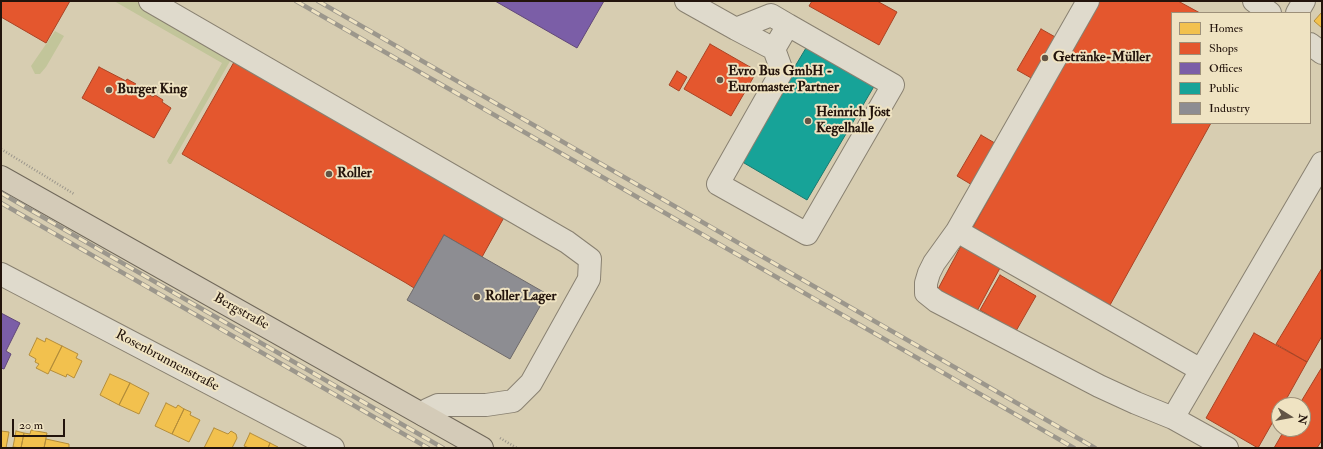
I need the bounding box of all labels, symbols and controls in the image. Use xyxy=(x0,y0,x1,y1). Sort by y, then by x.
legend xyxy=(1171,12,1311,124)
text: Homes xyxy=(1209,21,1243,36)
text: Shops xyxy=(1209,41,1238,56)
place label: Getränke-Müller xyxy=(1053,50,1150,66)
marker: Getränke-Müller xyxy=(1040,53,1050,63)
text: Offices xyxy=(1209,61,1242,76)
place label: Evro Bus GmbH - Euromaster Partner xyxy=(728,64,839,96)
marker: Evro Bus GmbH - Euromaster Partner xyxy=(715,75,725,85)
text: Public xyxy=(1209,81,1239,96)
place label: Burger King xyxy=(117,82,187,98)
marker: Burger King xyxy=(104,85,114,95)
text: Industry xyxy=(1209,101,1250,116)
place label: Heinrich Jöst Kegelhalle xyxy=(816,105,890,138)
marker: Heinrich Jöst Kegelhalle xyxy=(803,116,813,126)
place label: Roller xyxy=(337,166,372,182)
marker: Roller xyxy=(324,169,334,179)
place label: Roller Lager xyxy=(485,289,557,305)
street label: Bergstraße xyxy=(210,290,272,334)
marker: Roller Lager xyxy=(472,292,482,302)
street label: Rosenbrunnenstraße xyxy=(112,327,222,395)
north arrow xyxy=(1271,397,1311,437)
scale bar xyxy=(14,411,67,437)
text: N xyxy=(1295,413,1310,425)
text: 20 m xyxy=(19,418,43,433)

